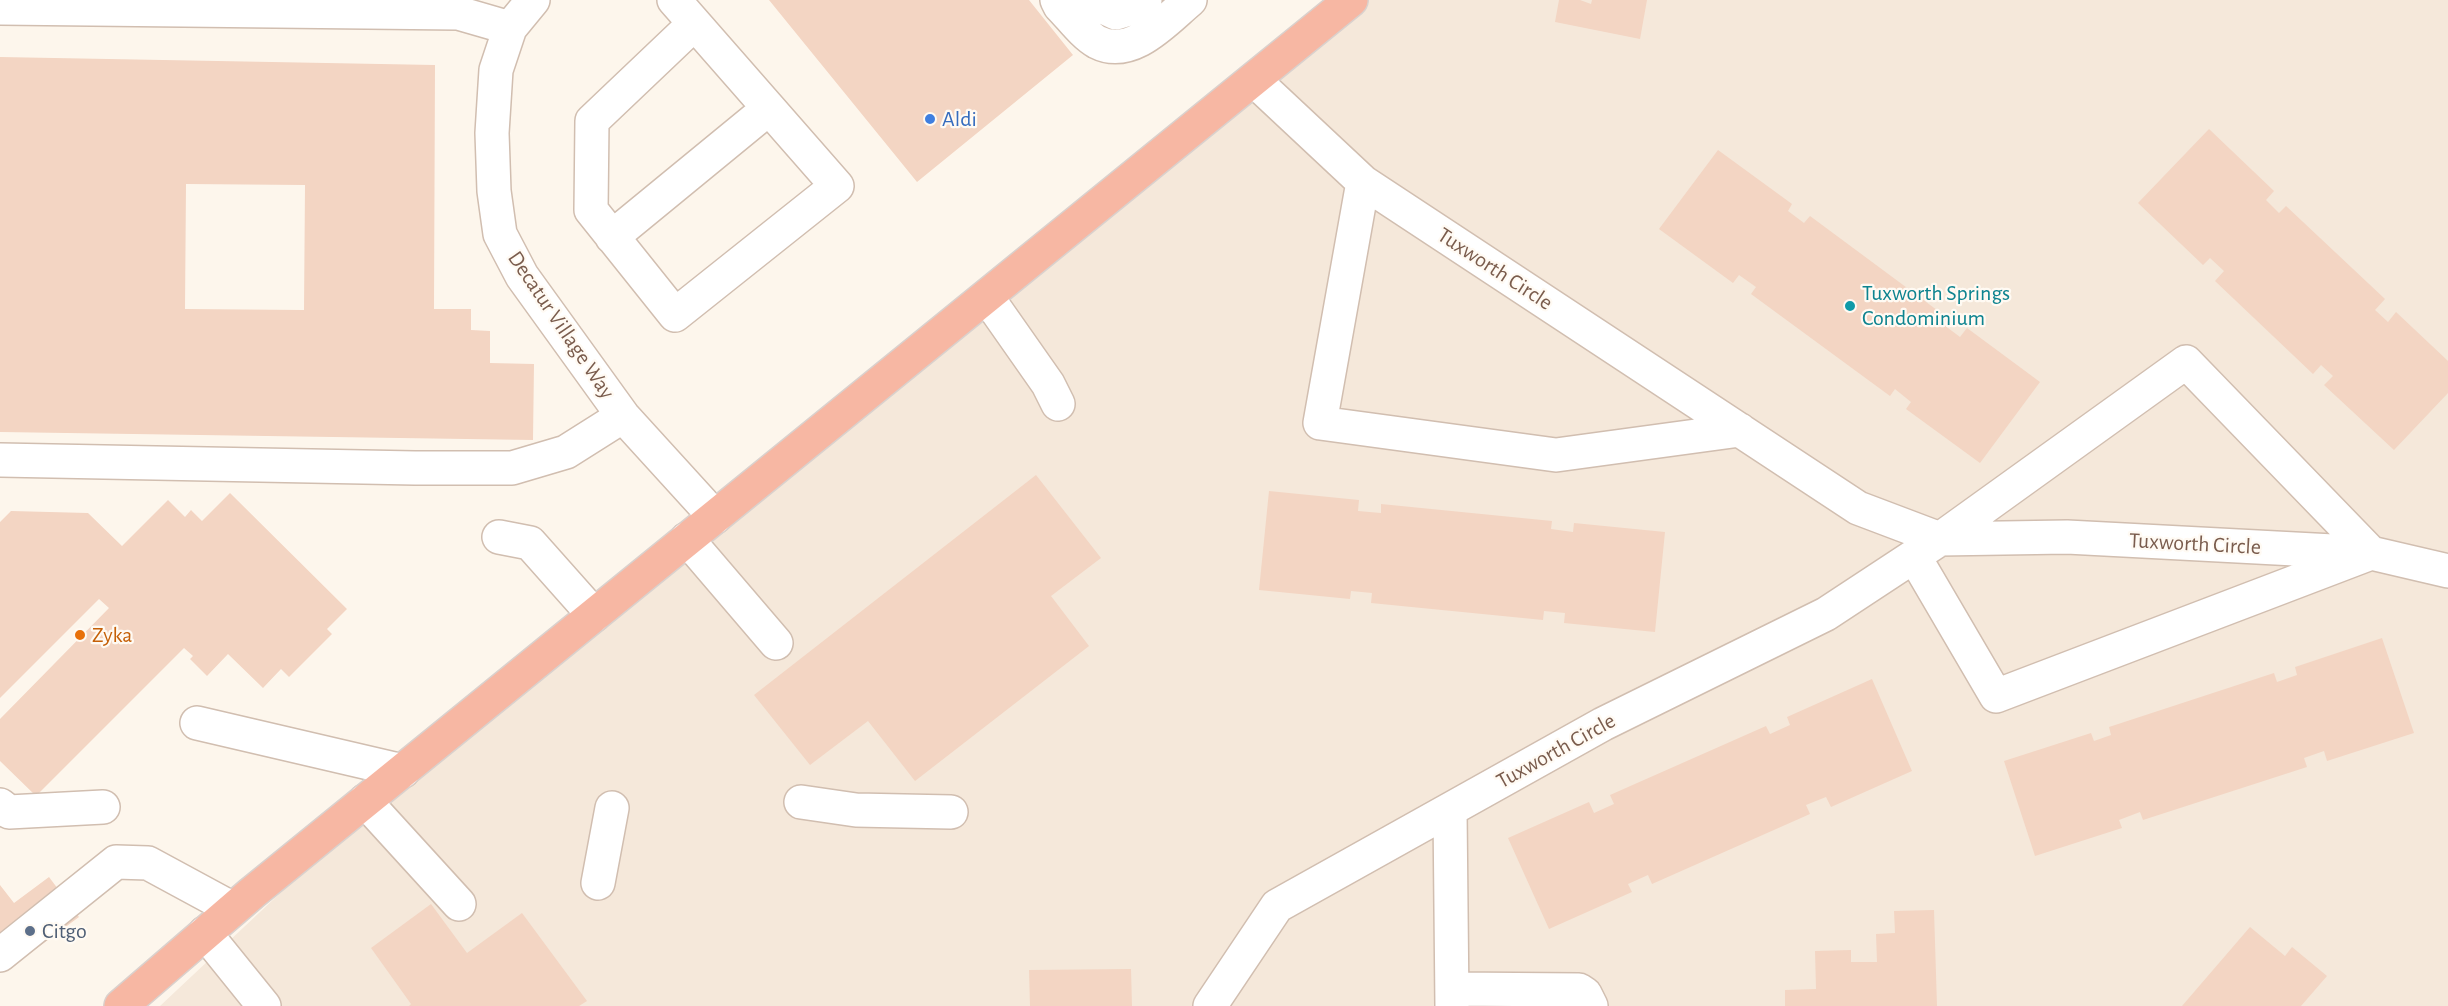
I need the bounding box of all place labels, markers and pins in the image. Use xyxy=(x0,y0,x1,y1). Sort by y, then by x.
place label: Aldi xyxy=(942,106,977,132)
marker: Aldi xyxy=(923,112,937,126)
place label: Tuxworth Springs Condominium xyxy=(1862,280,2010,332)
marker: Tuxworth Springs Condominium xyxy=(1843,299,1857,313)
place label: Zyka xyxy=(92,622,132,648)
marker: Zyka xyxy=(73,628,87,642)
place label: Citgo xyxy=(42,918,87,944)
marker: Citgo xyxy=(23,924,37,938)

